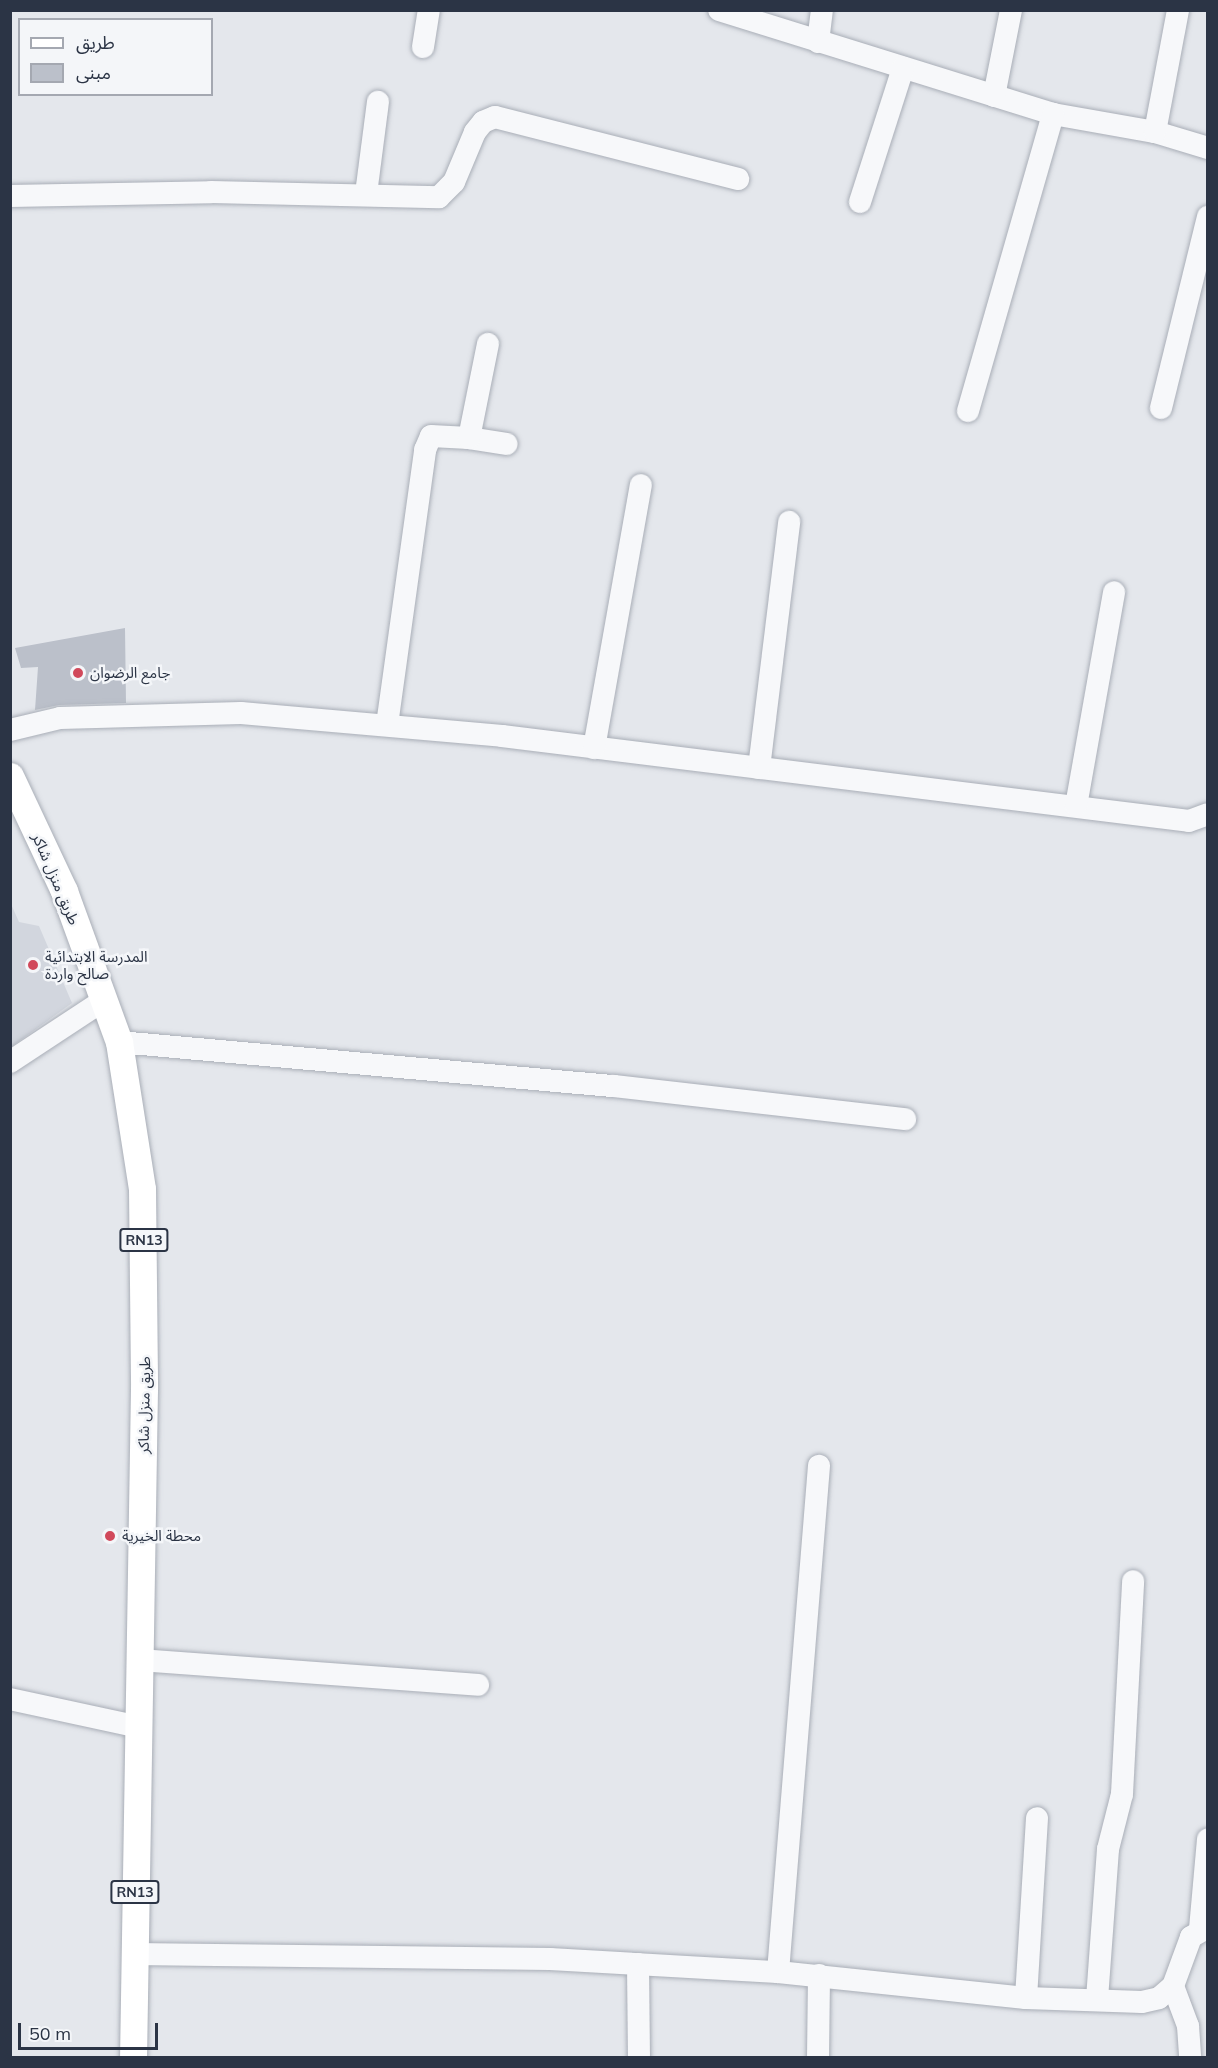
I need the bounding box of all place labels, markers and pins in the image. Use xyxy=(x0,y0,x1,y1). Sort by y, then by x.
place label: جامع الرضوان xyxy=(90,664,170,682)
marker: جامع الرضوان xyxy=(71,666,85,680)
place label: المدرسة الابتدائية صالح واردة xyxy=(45,947,148,982)
marker: المدرسة الابتدائية صالح واردة xyxy=(26,958,40,972)
place label: محطة الخيرية xyxy=(122,1527,201,1545)
marker: محطة الخيرية xyxy=(103,1529,117,1543)

